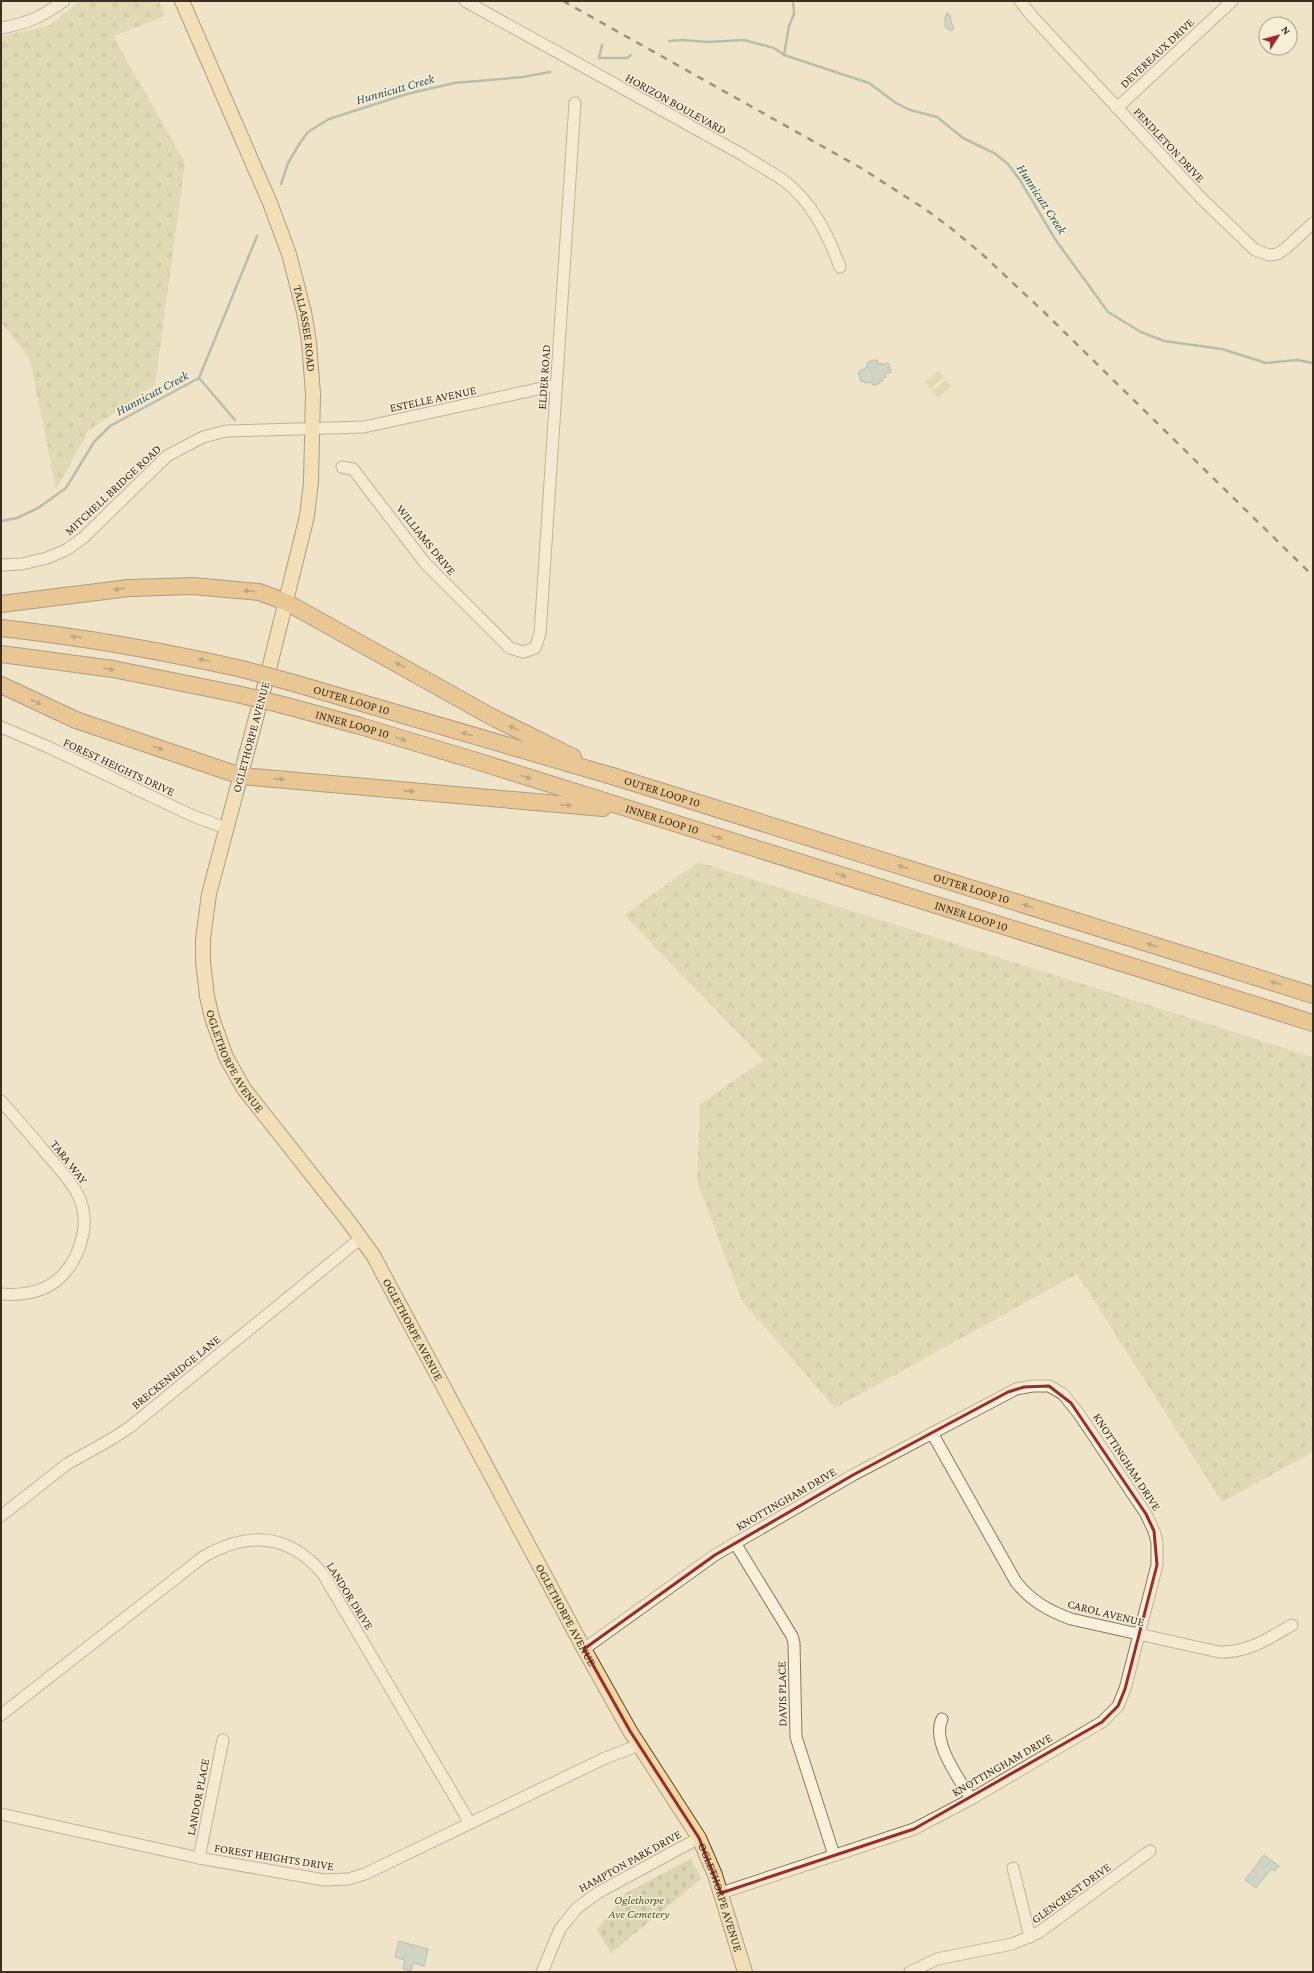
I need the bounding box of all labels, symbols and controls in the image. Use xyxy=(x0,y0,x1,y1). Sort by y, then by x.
street label: DEVEREAUX DRIVE xyxy=(1117,15,1197,91)
north arrow xyxy=(1258,16,1298,56)
text: N xyxy=(1279,24,1293,37)
water label: Hunnicutt Creek xyxy=(354,70,437,107)
street label: HORIZON BOULEVARD xyxy=(623,70,729,138)
street label: PENDLETON DRIVE xyxy=(1131,105,1208,186)
water label: Hunnicutt Creek xyxy=(1014,161,1071,238)
street label: TALLASSEE ROAD xyxy=(290,284,318,372)
street label: ELDER ROAD xyxy=(535,344,553,410)
water label: Hunnicutt Creek xyxy=(113,367,192,418)
street label: ESTELLE AVENUE xyxy=(388,383,478,415)
street label: MITCHELL BRIDGE ROAD xyxy=(62,442,164,538)
street label: WILLIAMS DRIVE xyxy=(393,502,459,578)
one-way arrow xyxy=(113,586,125,592)
one-way arrow xyxy=(243,587,255,594)
one-way arrow xyxy=(70,634,82,640)
one-way arrow xyxy=(198,657,210,663)
one-way arrow xyxy=(394,662,406,669)
one-way arrow xyxy=(103,666,115,672)
street label: OGLETHORPE AVENUE xyxy=(229,680,273,794)
street label: OUTER LOOP 10 xyxy=(312,682,391,718)
one-way arrow xyxy=(31,699,42,705)
street label: INNER LOOP 10 xyxy=(314,707,391,741)
one-way arrow xyxy=(508,725,520,731)
one-way arrow xyxy=(460,731,472,737)
street label: FOREST HEIGHTS DRIVE xyxy=(61,735,177,799)
one-way arrow xyxy=(396,736,408,742)
one-way arrow xyxy=(152,745,164,751)
street label: OUTER LOOP 10 xyxy=(622,773,702,810)
one-way arrow xyxy=(520,774,532,780)
one-way arrow xyxy=(273,776,285,783)
one-way arrow xyxy=(403,788,415,794)
street label: INNER LOOP 10 xyxy=(624,801,701,837)
one-way arrow xyxy=(560,802,572,808)
one-way arrow xyxy=(711,834,723,840)
one-way arrow xyxy=(897,864,909,870)
street label: OUTER LOOP 10 xyxy=(932,870,1011,907)
one-way arrow xyxy=(835,872,847,878)
street label: INNER LOOP 10 xyxy=(933,898,1010,934)
one-way arrow xyxy=(1021,903,1033,909)
one-way arrow xyxy=(1145,942,1157,948)
one-way arrow xyxy=(1269,980,1281,986)
street label: OGLETHORPE AVENUE xyxy=(203,1008,267,1116)
street label: TARA WAY xyxy=(48,1137,91,1187)
street label: OGLETHORPE AVENUE xyxy=(380,1276,446,1383)
street label: BRECKENRIDGE LANE xyxy=(129,1332,223,1412)
street label: KNOTTINGHAM DRIVE xyxy=(1090,1411,1164,1514)
street label: KNOTTINGHAM DRIVE xyxy=(733,1464,839,1533)
street label: LANDOR DRIVE xyxy=(324,1560,377,1633)
street label: OGLETHORPE AVENUE xyxy=(533,1561,599,1669)
street label: CAROL AVENUE xyxy=(1066,1597,1146,1629)
street label: DAVIS PLACE xyxy=(774,1661,790,1727)
street label: KNOTTINGHAM DRIVE xyxy=(949,1730,1055,1799)
street label: LANDOR PLACE xyxy=(184,1757,212,1837)
street label: HAMPTON PARK DRIVE xyxy=(576,1827,684,1895)
street label: FOREST HEIGHTS DRIVE xyxy=(213,1841,335,1873)
street label: OGLETHORPE AVENUE xyxy=(695,1841,745,1954)
street label: GLENCREST DRIVE xyxy=(1029,1859,1114,1926)
park label: Oglethorpe Ave Cemetery xyxy=(608,1893,669,1921)

